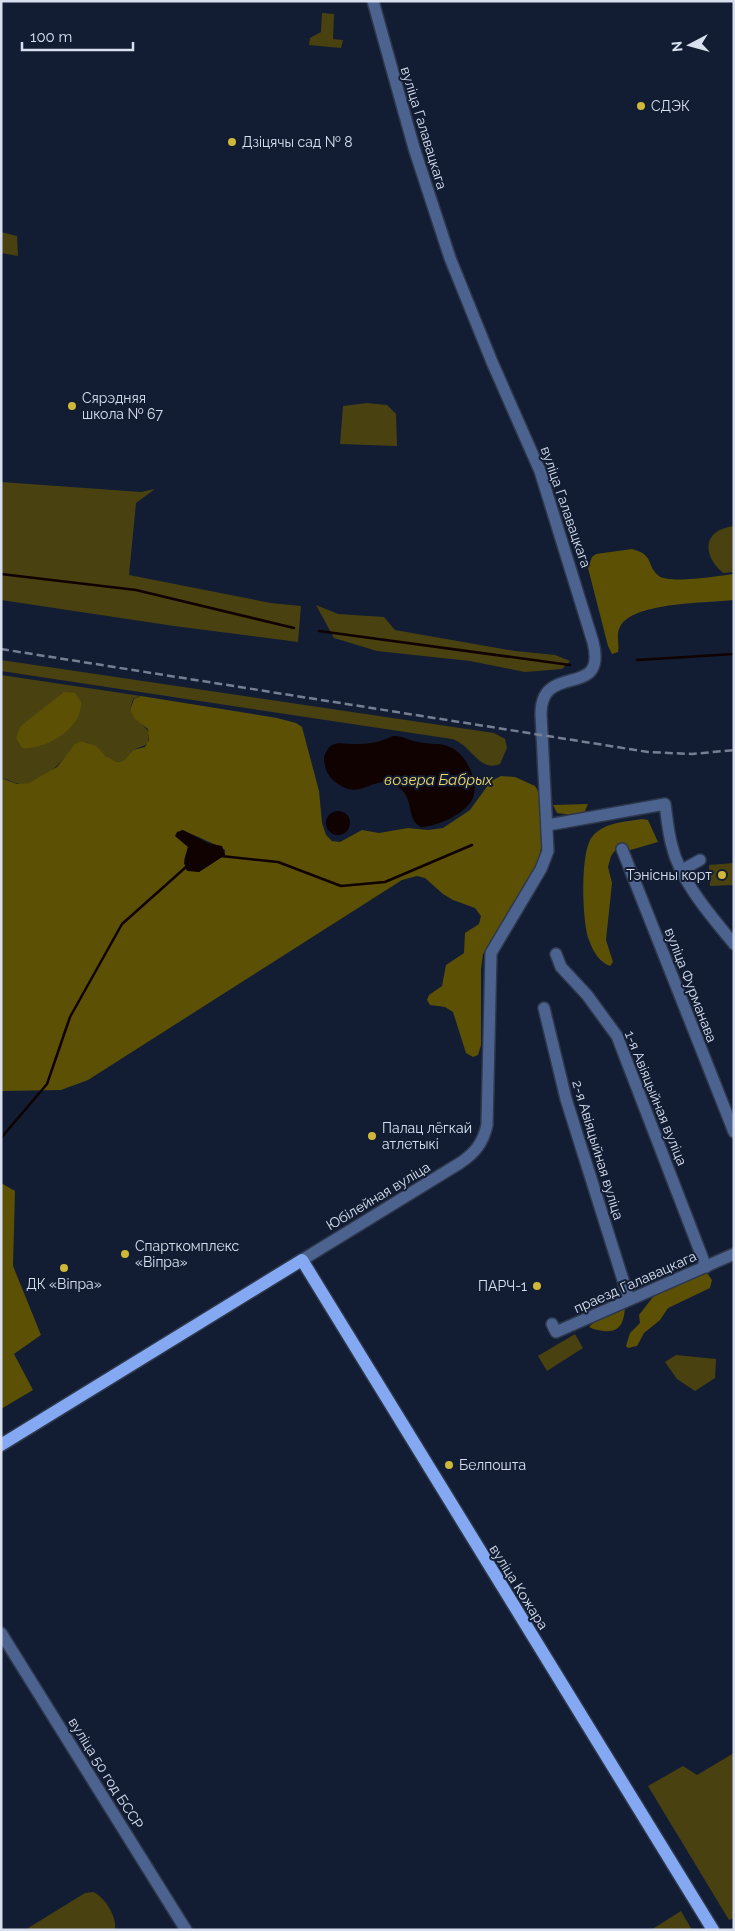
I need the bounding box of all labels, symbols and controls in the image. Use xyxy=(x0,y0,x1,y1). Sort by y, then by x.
scale bar xyxy=(22,20,134,52)
north arrow xyxy=(665,20,715,70)
text: 100 m xyxy=(30,28,72,46)
text: N xyxy=(669,40,686,53)
street label: вуліца Галавацкага xyxy=(398,65,450,191)
place label: СДЭК xyxy=(651,98,690,114)
marker: СДЭК xyxy=(635,100,647,112)
place label: Дзіцячы сад № 8 xyxy=(242,134,352,150)
marker: Дзіцячы сад № 8 xyxy=(226,136,238,148)
place label: Сярэдняя школа № 67 xyxy=(82,390,164,422)
marker: Сярэдняя школа № 67 xyxy=(66,400,78,412)
street label: вуліца Галавацкага xyxy=(538,444,594,570)
water label: возера Бабрых xyxy=(384,771,493,789)
place label: Тэнісны корт xyxy=(626,867,712,883)
marker: Тэнісны корт xyxy=(716,869,728,881)
street label: вуліца Фурманава xyxy=(662,926,720,1044)
street label: 1-я Авіяцыйная вуліца xyxy=(622,1028,690,1168)
street label: 2-я Авіяцыйная вуліца xyxy=(569,1078,627,1222)
place label: Палац лёгкай атлетыкі xyxy=(382,1120,472,1152)
marker: Палац лёгкай атлетыкі xyxy=(366,1130,378,1142)
street label: Юбілейная вуліца xyxy=(323,1159,433,1233)
place label: Спарткомплекс «Віпра» xyxy=(135,1238,240,1270)
marker: Спарткомплекс «Віпра» xyxy=(119,1248,131,1260)
street label: праезд Галавацкага xyxy=(571,1248,699,1316)
marker: ДК «Віпра» xyxy=(58,1262,70,1274)
place label: ДК «Віпра» xyxy=(26,1276,102,1292)
place label: ПАРЧ-1 xyxy=(478,1278,527,1294)
marker: ПАРЧ-1 xyxy=(531,1280,543,1292)
place label: Белпошта xyxy=(459,1457,526,1473)
marker: Белпошта xyxy=(443,1459,455,1471)
street label: вуліца Кожара xyxy=(486,1542,552,1632)
street label: вуліца 50 год БССР xyxy=(65,1715,147,1832)

